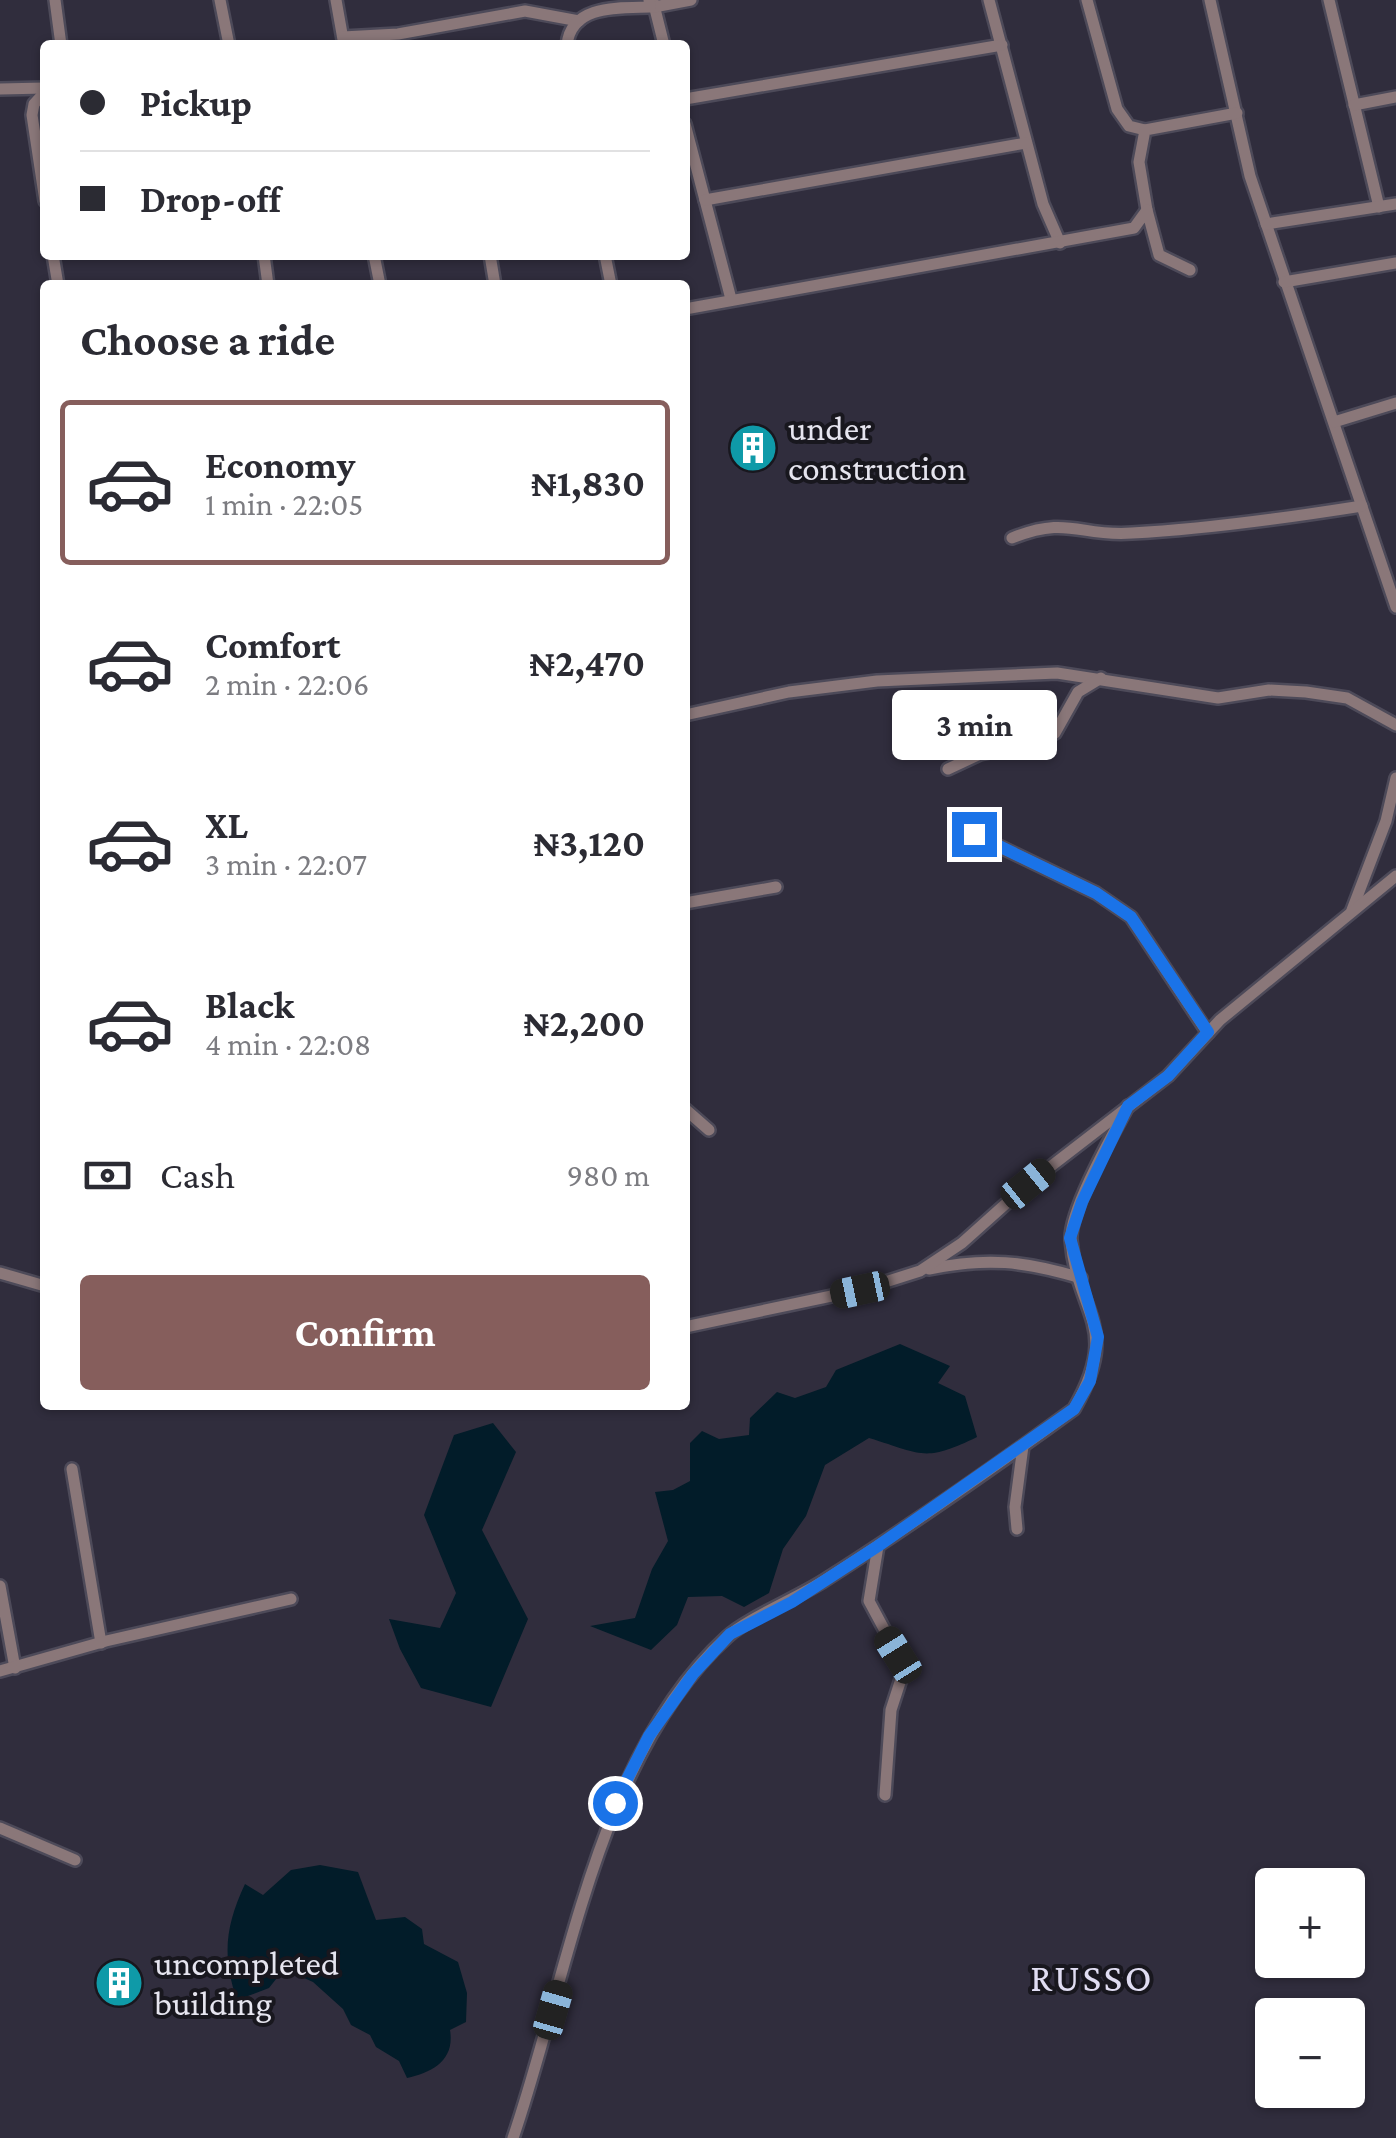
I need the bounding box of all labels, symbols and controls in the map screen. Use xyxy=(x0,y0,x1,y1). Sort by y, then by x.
text: Pickup xyxy=(140,82,252,124)
text: Drop-off xyxy=(140,178,281,220)
text: Choose a ride xyxy=(80,315,335,365)
place label: under construction xyxy=(788,409,966,488)
building icon: under construction xyxy=(727,422,779,474)
icon: car xyxy=(85,438,175,528)
text: Economy xyxy=(205,444,355,486)
text: ₦1,830 xyxy=(531,462,645,504)
text: 1 min · 22:05 xyxy=(205,486,363,522)
icon: car xyxy=(85,618,175,708)
text: Comfort xyxy=(205,624,341,666)
text: ₦2,470 xyxy=(529,642,645,684)
text: 2 min · 22:06 xyxy=(205,666,369,702)
callout: 3 min xyxy=(892,689,1056,759)
text: 3 min xyxy=(936,707,1013,743)
icon: car xyxy=(85,798,175,888)
text: XL xyxy=(205,804,248,846)
route end xyxy=(952,812,997,857)
text: ₦3,120 xyxy=(533,822,645,864)
text: 3 min · 22:07 xyxy=(205,846,367,882)
icon: car xyxy=(85,978,175,1068)
text: Black xyxy=(205,984,294,1026)
text: ₦2,200 xyxy=(524,1002,645,1044)
text: 4 min · 22:08 xyxy=(205,1026,371,1062)
icon: cash xyxy=(80,1148,135,1203)
car xyxy=(995,1153,1061,1215)
text: Cash xyxy=(160,1154,235,1196)
text: 980 m xyxy=(567,1157,650,1193)
car xyxy=(828,1269,892,1311)
button: Confirm xyxy=(80,1275,650,1390)
car xyxy=(869,1622,927,1688)
route start xyxy=(593,1781,638,1826)
map controls xyxy=(1255,1868,1365,2108)
button: + xyxy=(1255,1868,1365,1978)
place label: uncompleted building xyxy=(154,1944,339,2023)
district label: RUSSO xyxy=(1030,1955,1154,2000)
building icon: uncompleted building xyxy=(93,1957,145,2009)
car xyxy=(530,1977,576,2043)
button: − xyxy=(1255,1998,1365,2108)

